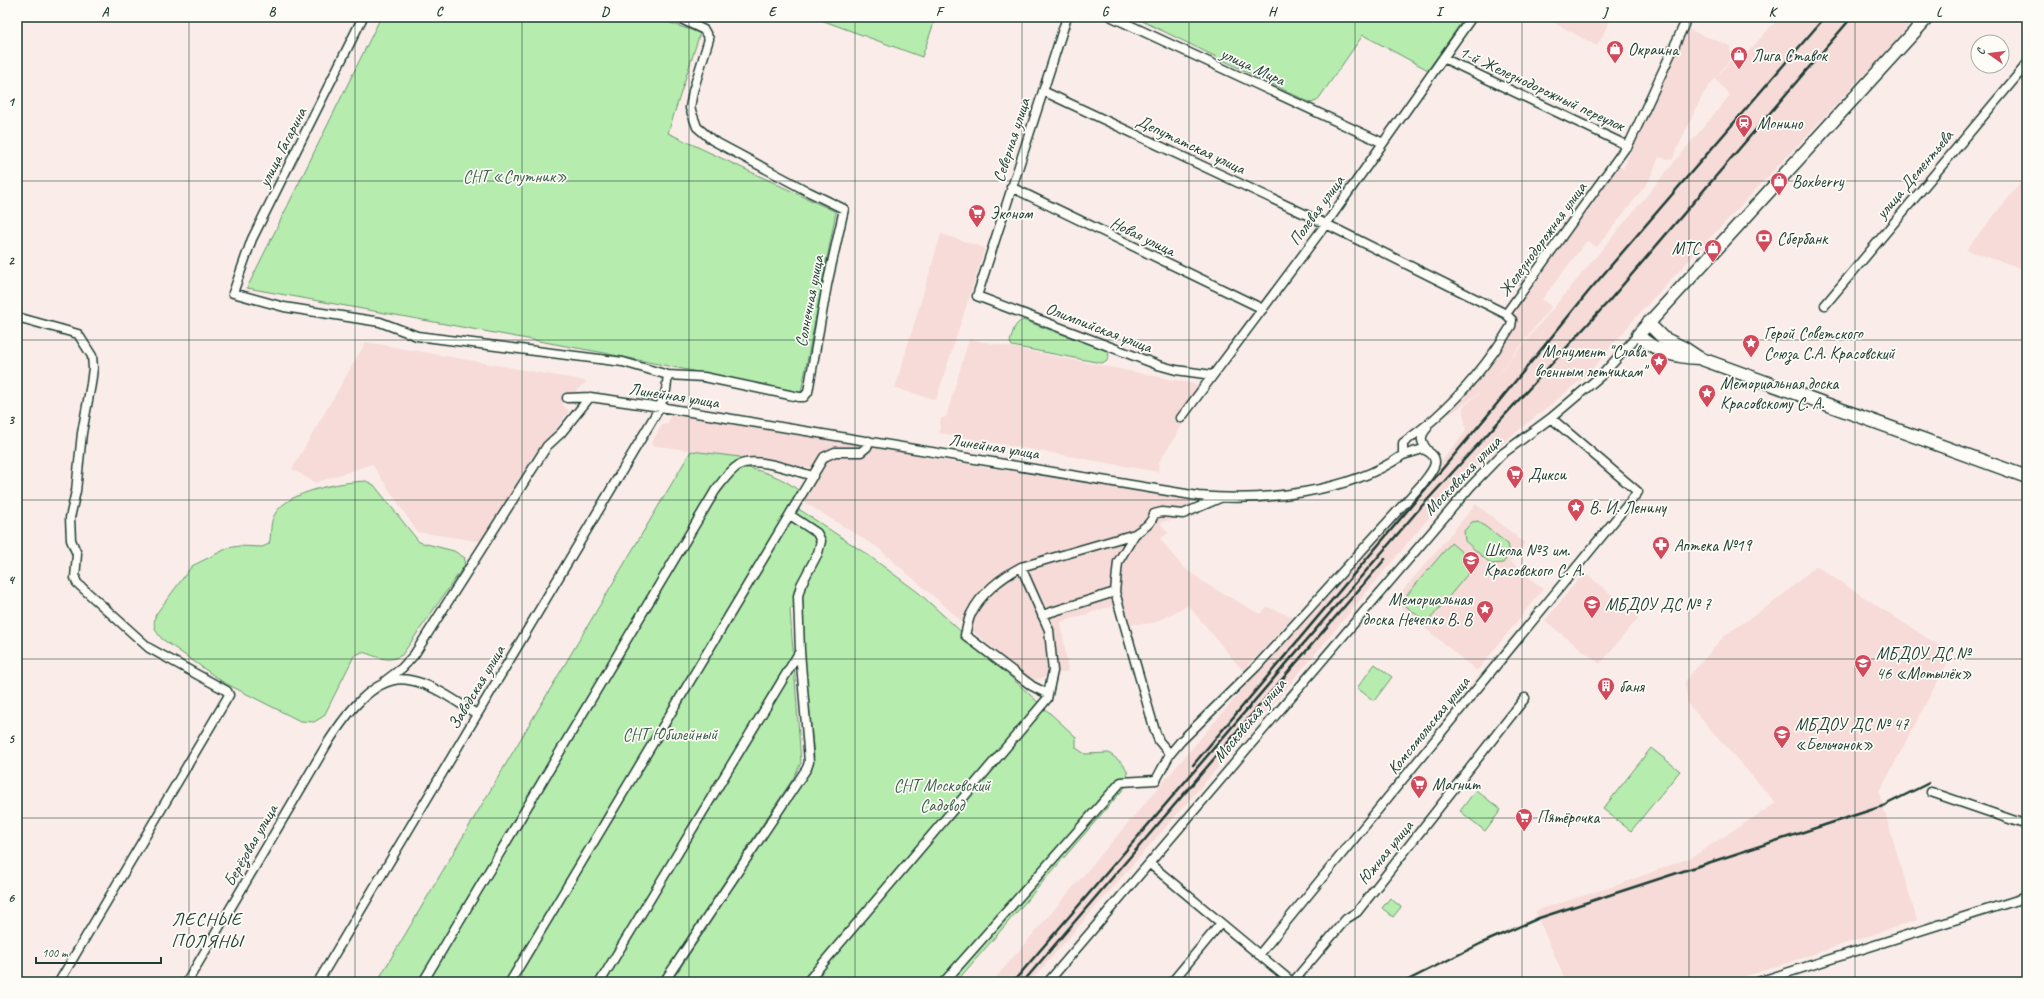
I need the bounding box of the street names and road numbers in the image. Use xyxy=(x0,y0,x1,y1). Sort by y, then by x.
street label: 1-й Железнодорожный переулок xyxy=(1455,41,1629,138)
street label: улица Мира xyxy=(1216,42,1289,91)
street label: Северная улица xyxy=(988,94,1035,185)
street label: улица Гагарина xyxy=(253,103,312,191)
street label: Депутатская улица xyxy=(1133,110,1250,179)
street label: улица Дементьева xyxy=(1870,124,1959,224)
street label: Полевая улица xyxy=(1284,170,1350,249)
street label: Железнодорожная улица xyxy=(1494,177,1593,301)
street label: Новая улица xyxy=(1107,212,1180,262)
street label: Солнечная улица xyxy=(790,252,829,349)
street label: Олимпийская улица xyxy=(1043,298,1156,358)
street label: Линейная улица xyxy=(627,378,722,413)
street label: Линейная улица xyxy=(947,429,1042,464)
street label: Московская улица xyxy=(1419,430,1507,520)
street label: Заводская улица xyxy=(443,640,511,733)
street label: Комсомольская улица xyxy=(1383,671,1475,778)
street label: Московская улица xyxy=(1208,673,1292,767)
street label: Берёзовая улица xyxy=(219,799,284,890)
street label: Южная улица xyxy=(1353,815,1418,889)

